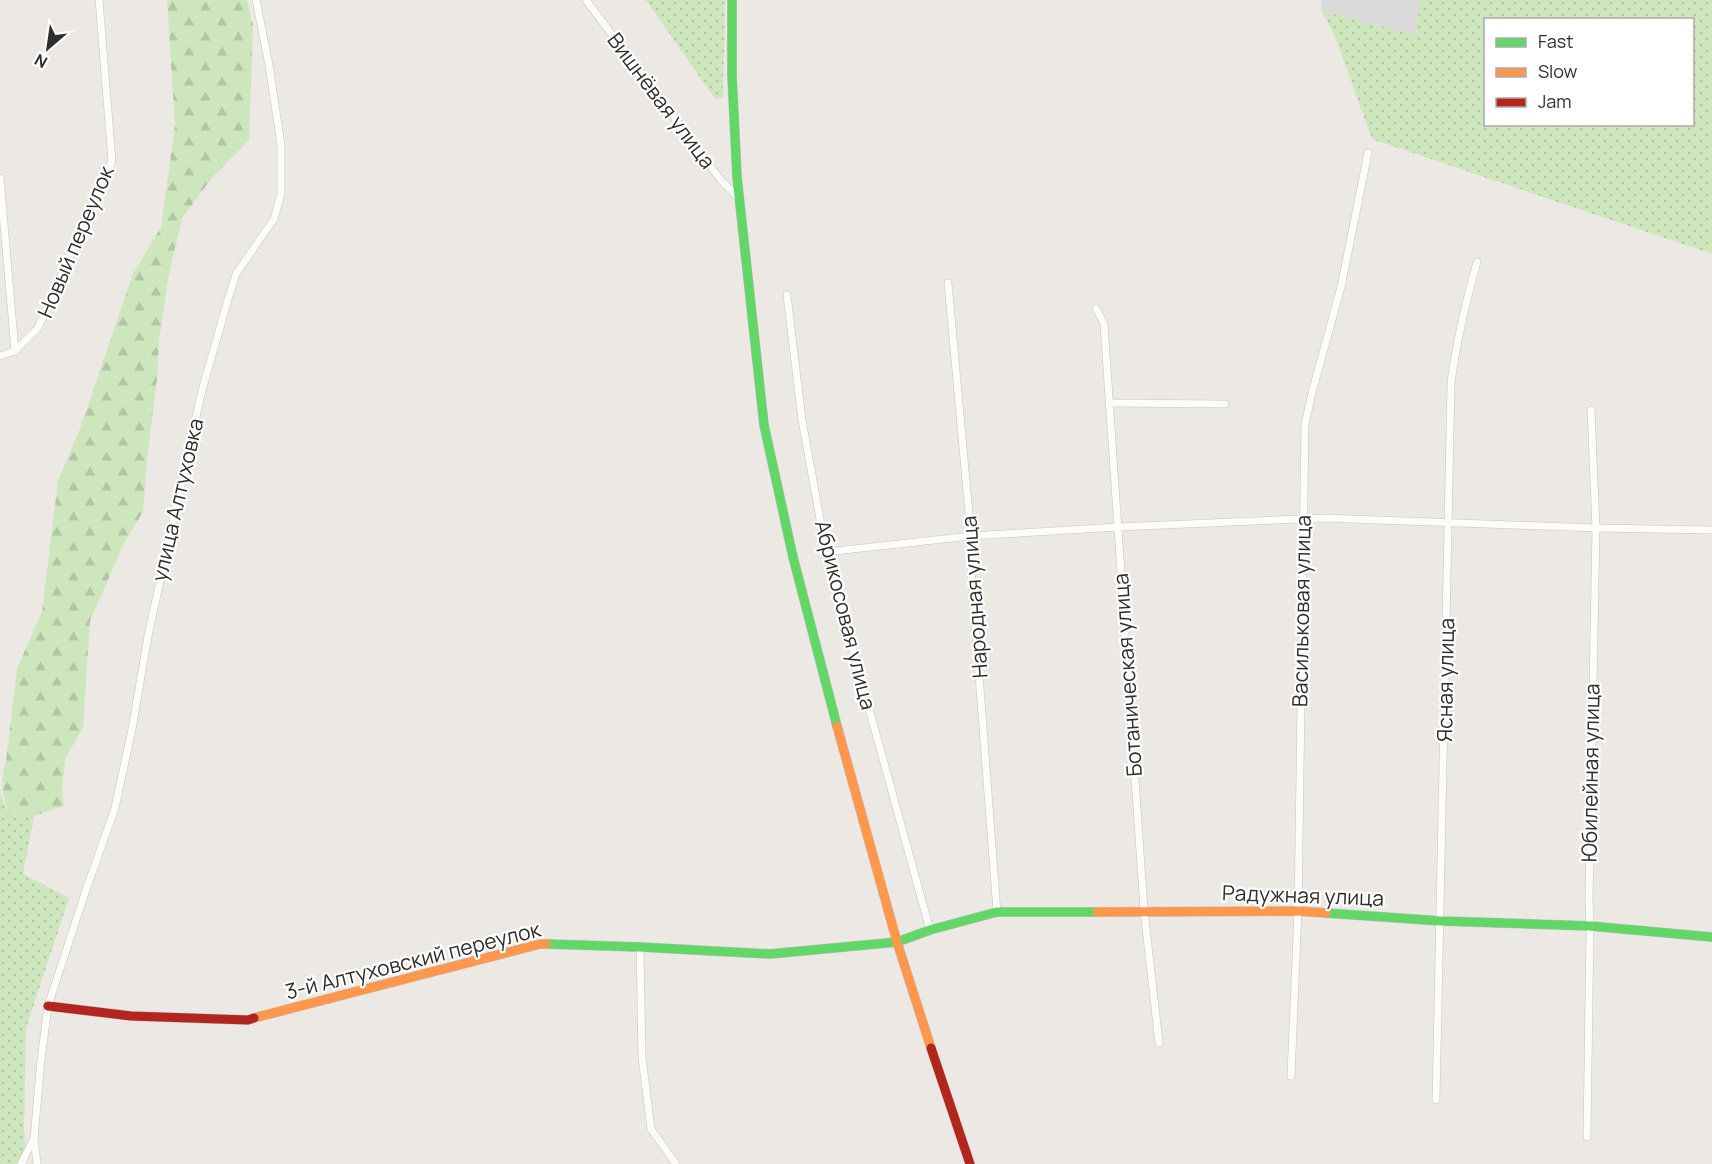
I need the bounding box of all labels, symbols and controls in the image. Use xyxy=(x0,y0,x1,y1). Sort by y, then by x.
north arrow xyxy=(18,18,78,78)
legend xyxy=(1484,18,1694,126)
street label: Вишнёвая улица xyxy=(601,27,722,174)
text: Fast xyxy=(1538,29,1573,53)
text: N xyxy=(30,49,51,74)
text: Slow xyxy=(1538,59,1578,83)
text: Jam xyxy=(1538,89,1572,113)
street label: Новый переулок xyxy=(30,161,120,322)
street label: улица Алтуховка xyxy=(145,415,209,584)
street label: Народная улица xyxy=(954,515,994,679)
street label: Васильковая улица xyxy=(1285,515,1317,707)
street label: Абрикосовая улица xyxy=(809,517,883,712)
street label: Ботаническая улица xyxy=(1106,573,1148,778)
street label: Ясная улица xyxy=(1430,618,1460,742)
street label: Юбилейная улица xyxy=(1574,683,1606,863)
street label: Радужная улица xyxy=(1222,878,1384,912)
street label: 3-й Алтуховский переулок xyxy=(282,915,544,1005)

